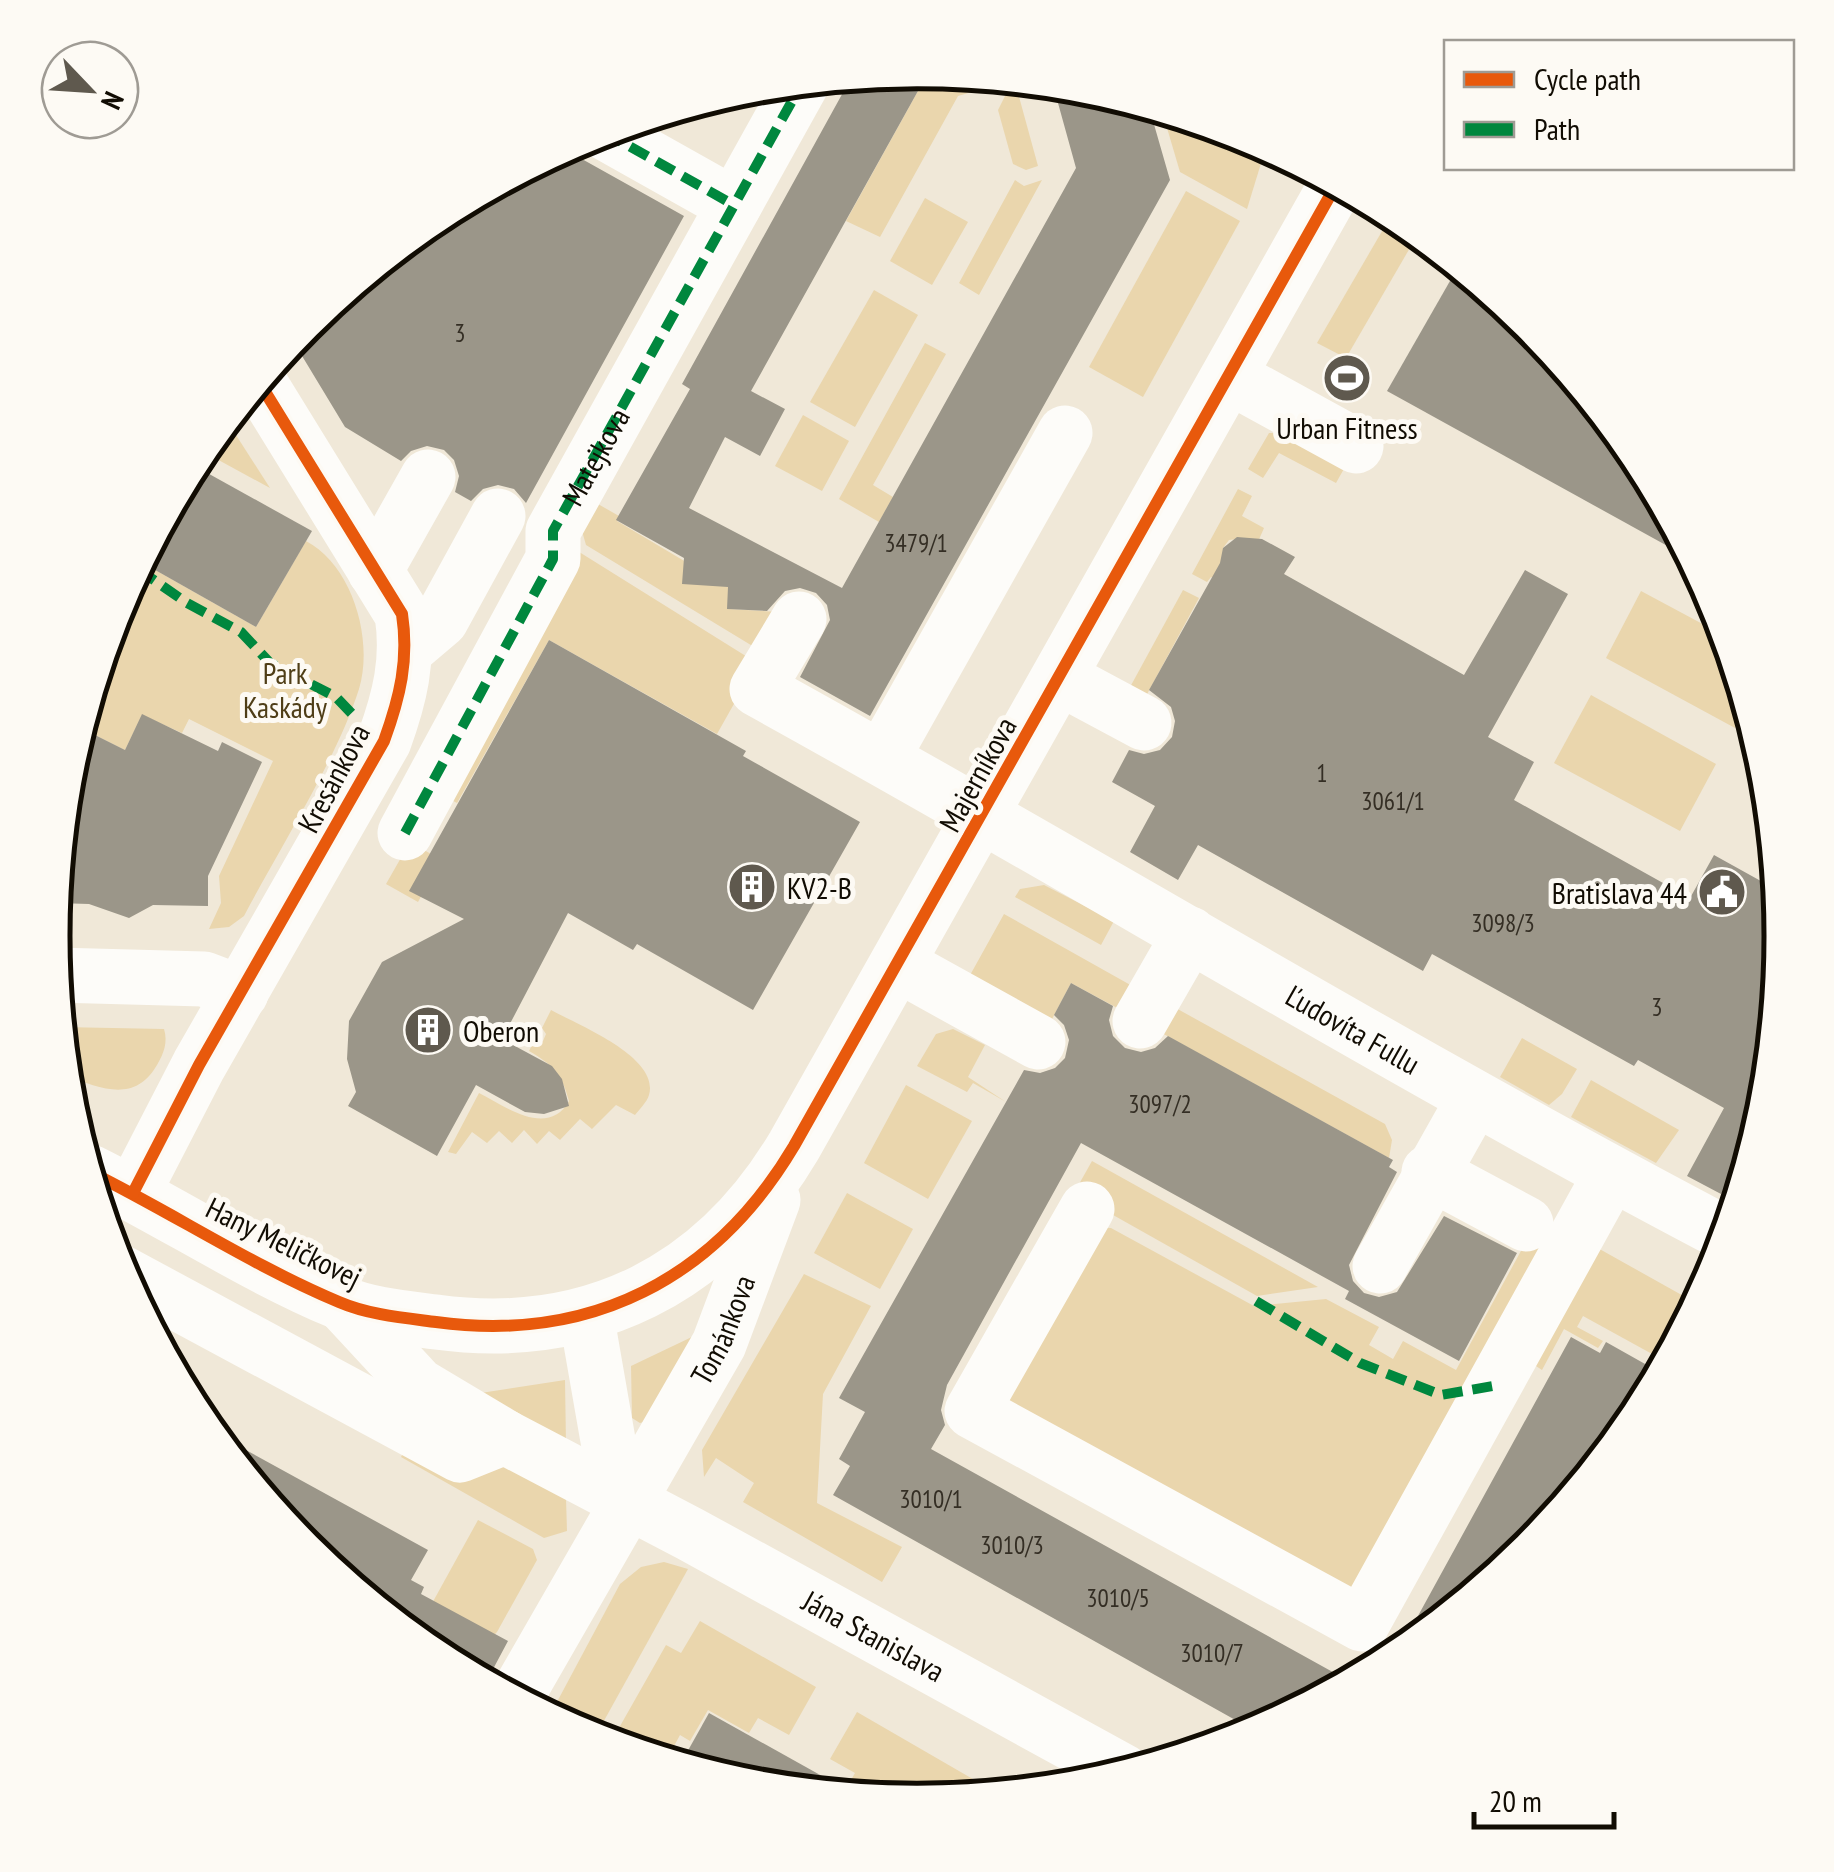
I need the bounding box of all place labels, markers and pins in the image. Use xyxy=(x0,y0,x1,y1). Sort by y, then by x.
sports icon: Urban Fitness xyxy=(1321,352,1373,404)
place label: Urban Fitness xyxy=(1276,408,1418,447)
building icon: KV2-B xyxy=(726,861,778,913)
public building icon: Bratislava 44 xyxy=(1696,866,1748,918)
place label: KV2-B xyxy=(787,868,852,907)
place label: Bratislava 44 xyxy=(1552,873,1687,912)
building icon: Oberon xyxy=(402,1004,454,1056)
place label: Oberon xyxy=(463,1011,539,1050)

